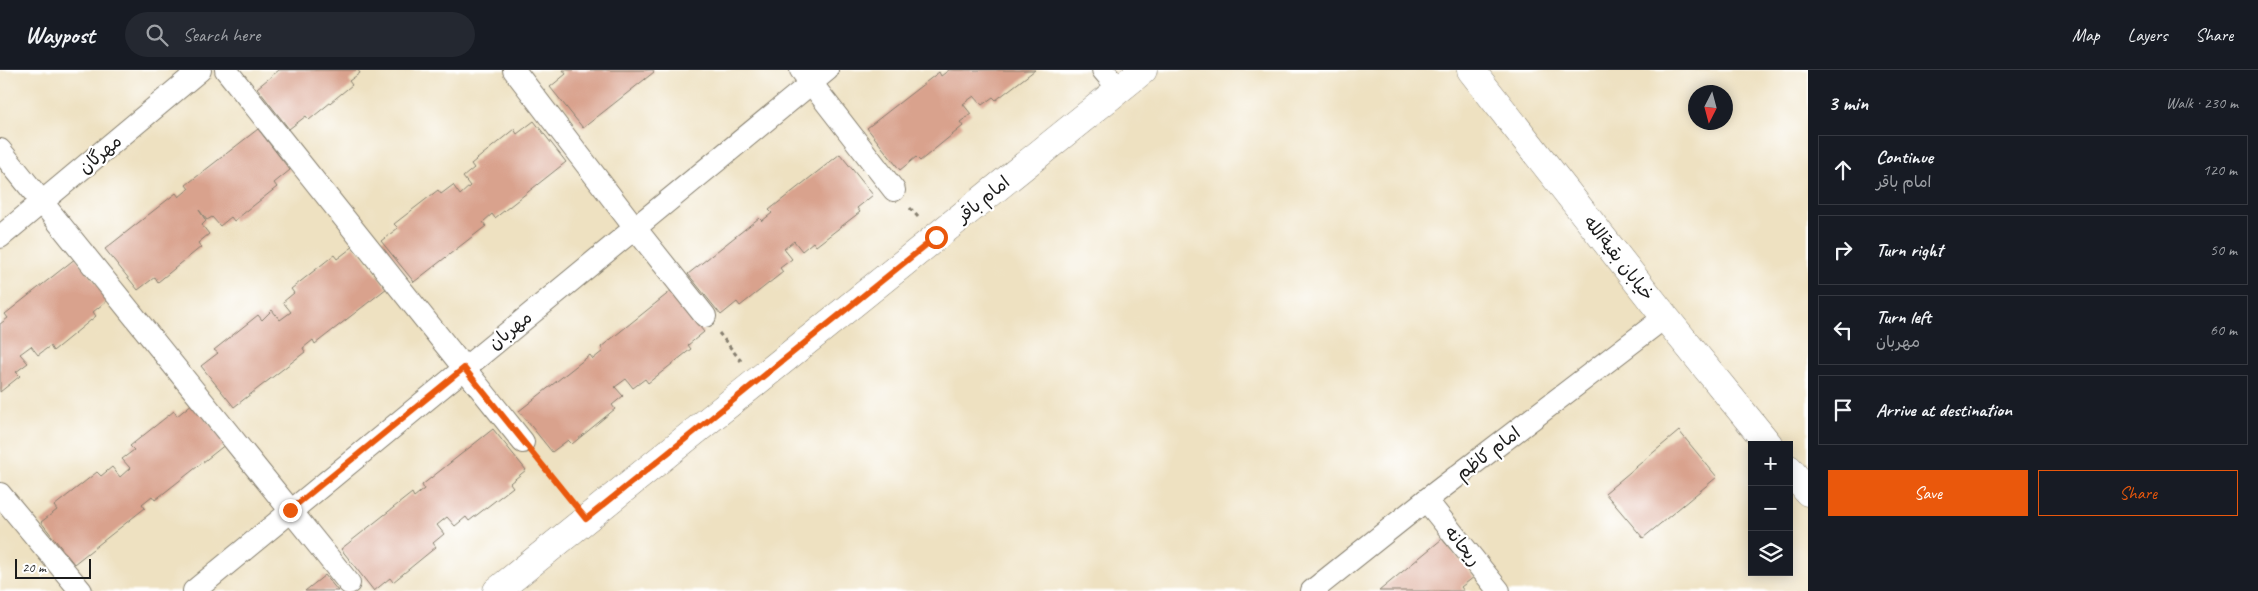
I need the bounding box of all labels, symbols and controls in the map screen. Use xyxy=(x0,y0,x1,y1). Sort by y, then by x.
search box xyxy=(125,12,475,57)
text: Waypost xyxy=(25,20,95,50)
icon: search xyxy=(143,21,171,49)
text: Search here xyxy=(183,23,260,47)
text: Map xyxy=(2072,24,2100,46)
text: Layers xyxy=(2128,24,2167,46)
text: Share xyxy=(2195,24,2233,46)
north arrow xyxy=(1688,85,1733,130)
text: 3 min xyxy=(1828,90,1868,116)
text: Walk · 230 m xyxy=(2166,93,2238,113)
street label: مهرگان xyxy=(74,130,126,178)
text: Continue xyxy=(1876,145,1933,169)
icon: ahead xyxy=(1829,156,1857,184)
text: 120 m xyxy=(2203,160,2237,180)
street label: امام باقر xyxy=(950,171,1016,231)
text: امام باقر xyxy=(1876,172,1932,192)
street label: خیابان بقیةالله xyxy=(1579,211,1659,305)
route start xyxy=(925,226,948,249)
icon: right xyxy=(1829,236,1857,264)
text: Turn right xyxy=(1876,238,1943,262)
text: 50 m xyxy=(2210,240,2237,260)
text: Turn left xyxy=(1876,305,1931,329)
street label: مهربان xyxy=(484,306,536,354)
icon: left xyxy=(1829,316,1857,344)
text: 60 m xyxy=(2210,320,2237,340)
text: مهربان xyxy=(1876,332,1920,352)
icon: arrive xyxy=(1829,396,1857,424)
text: Arrive at destination xyxy=(1876,398,2012,422)
street label: امام کاظم xyxy=(1451,422,1526,487)
map controls xyxy=(1748,441,1793,576)
button: + xyxy=(1748,441,1793,486)
button: Save xyxy=(1828,470,2028,516)
button: Share xyxy=(2038,470,2238,516)
button: − xyxy=(1748,486,1793,531)
route end xyxy=(279,499,302,522)
street label: ریحانه xyxy=(1440,522,1486,570)
button: layers xyxy=(1748,531,1793,576)
scale bar xyxy=(15,556,91,579)
text: 20 m xyxy=(22,559,46,576)

